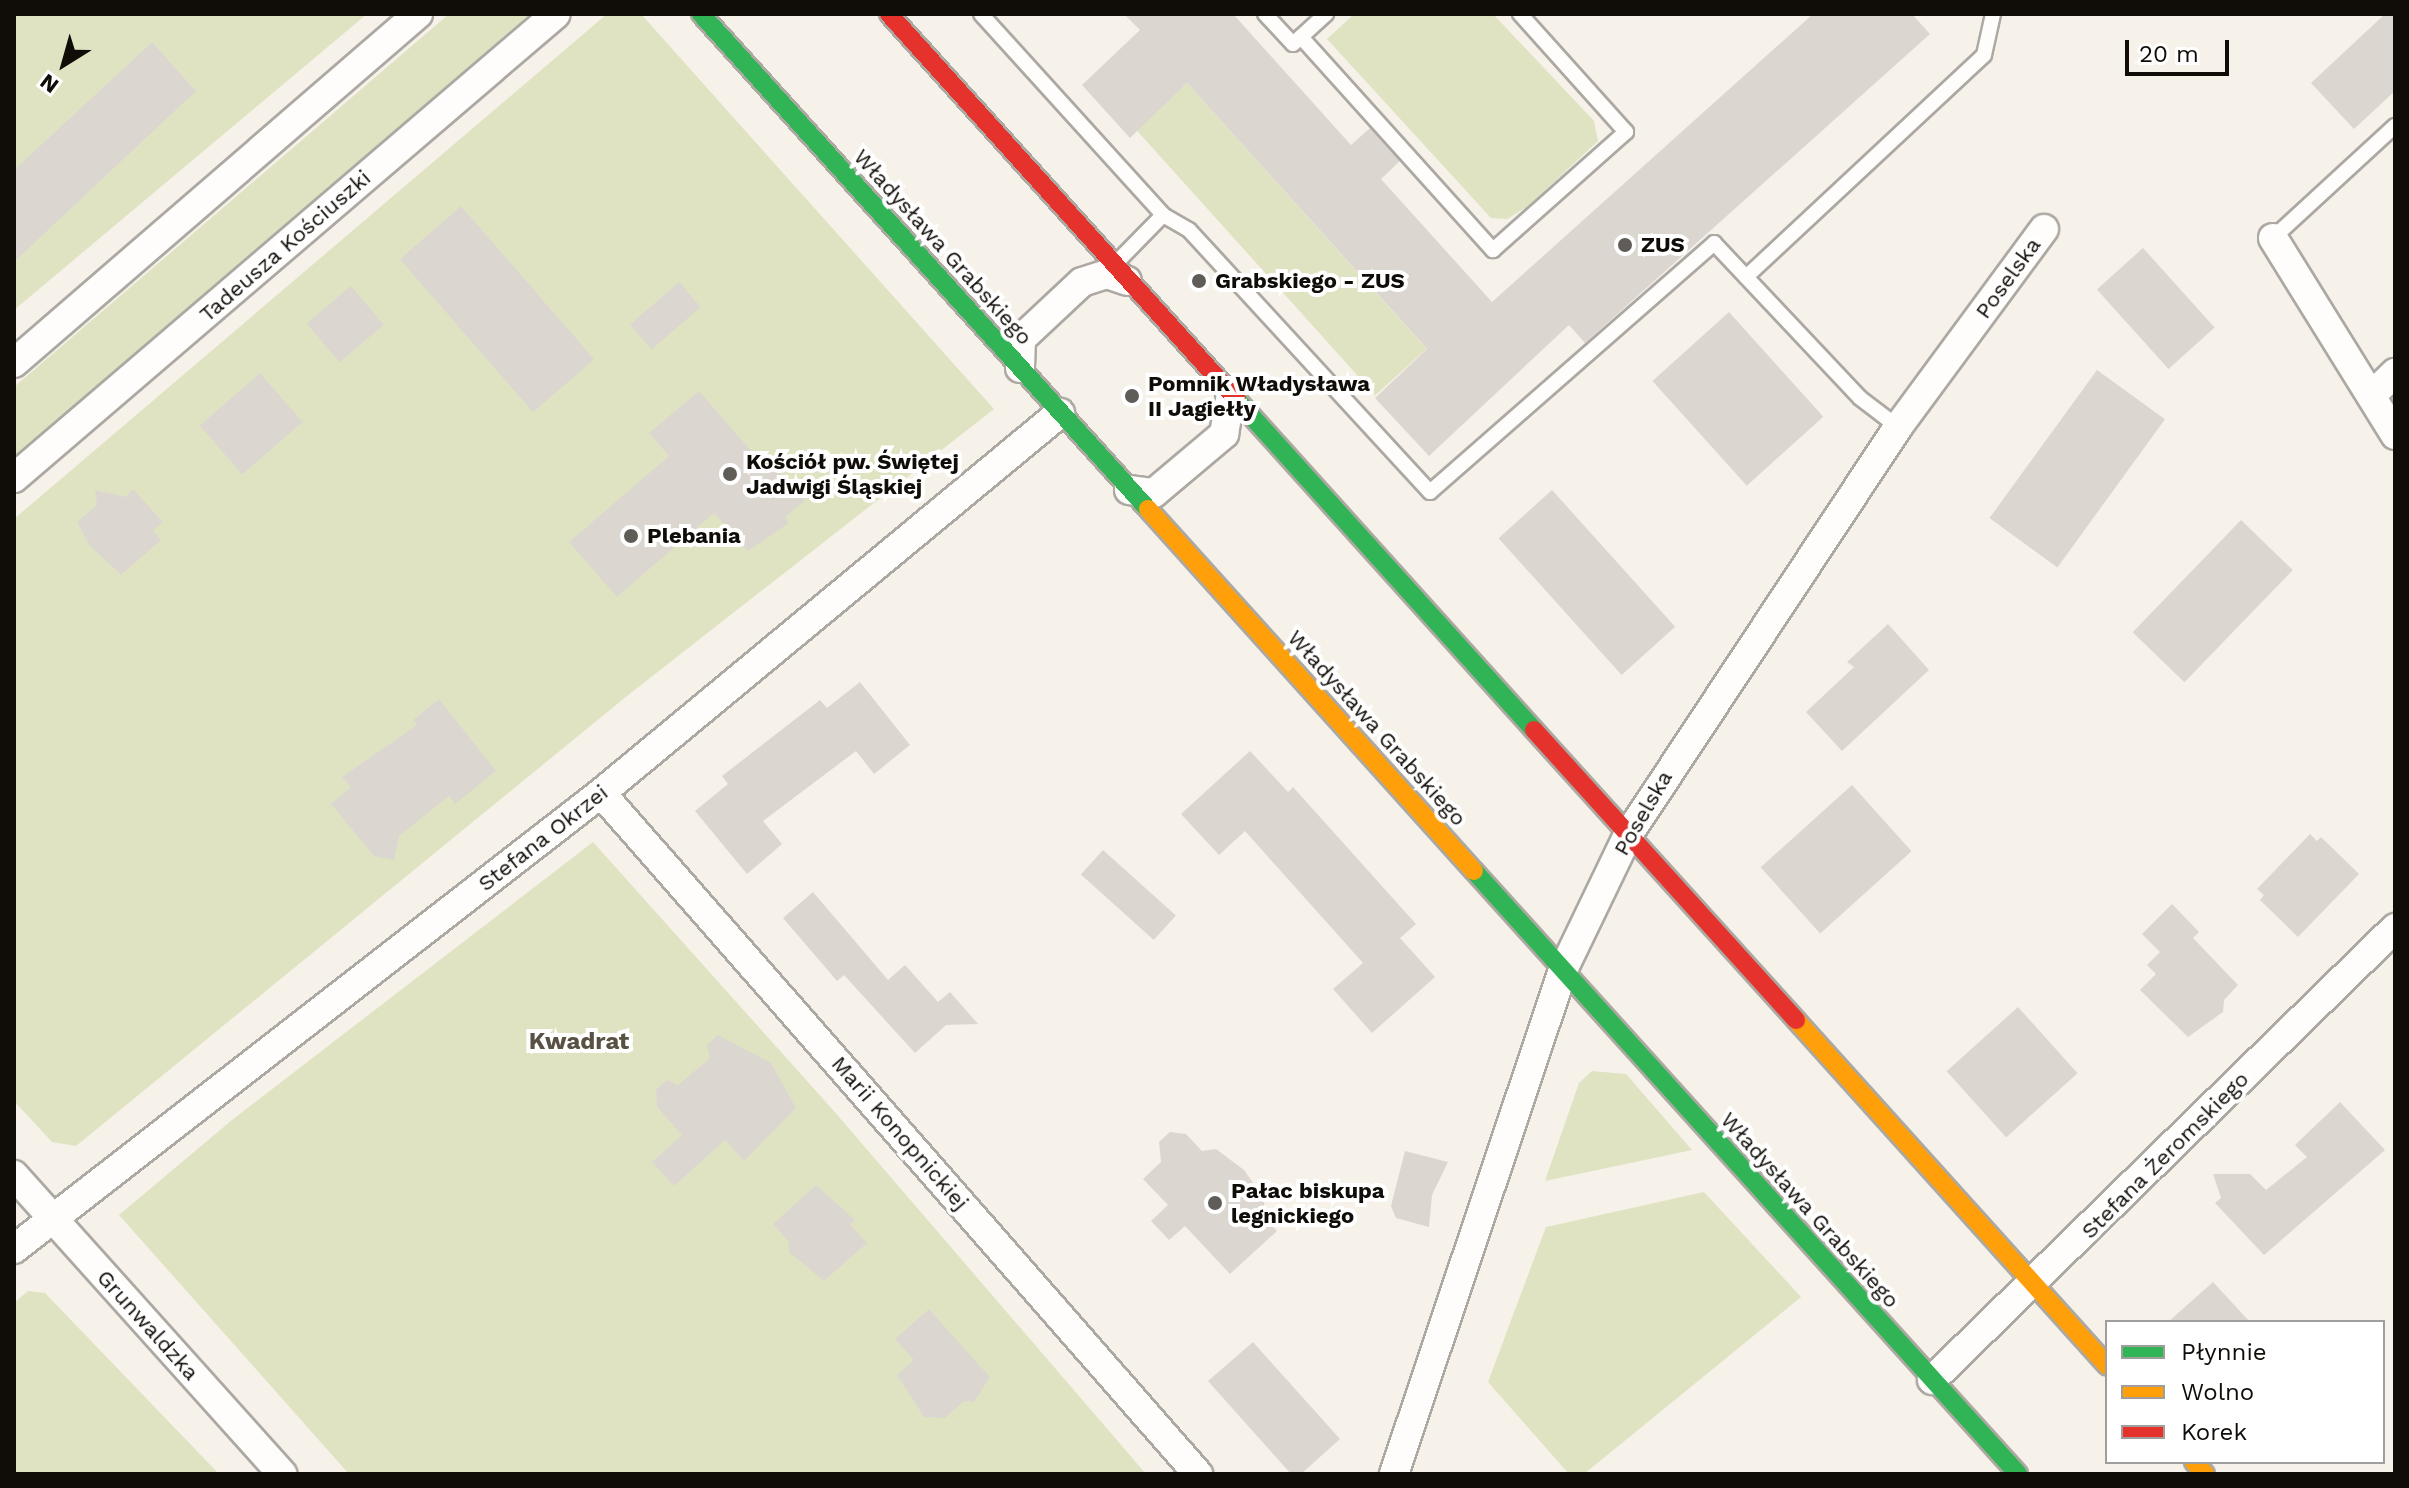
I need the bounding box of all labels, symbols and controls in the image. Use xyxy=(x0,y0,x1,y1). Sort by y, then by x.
north arrow xyxy=(24,24,104,104)
scale bar xyxy=(2129,24,2233,74)
text: 20 m xyxy=(2139,40,2199,68)
text: N xyxy=(35,69,63,98)
street label: Władysława Grabskiego xyxy=(848,144,1038,350)
street label: Tadeusza Kościuszki xyxy=(194,164,376,328)
place label: ZUS xyxy=(1641,232,1685,258)
street label: Poselska xyxy=(1970,232,2046,324)
marker: ZUS xyxy=(1616,236,1634,254)
place label: Grabskiego - ZUS xyxy=(1215,268,1405,294)
marker: Grabskiego - ZUS xyxy=(1190,272,1208,290)
place label: Pomnik Władysława II Jagiełły xyxy=(1148,370,1371,422)
marker: Pomnik Władysława II Jagiełły xyxy=(1123,387,1141,405)
place label: Kościół pw. Świętej Jadwigi Śląskiej xyxy=(746,448,959,500)
marker: Kościół pw. Świętej Jadwigi Śląskiej xyxy=(721,465,739,483)
place label: Plebania xyxy=(647,523,741,549)
marker: Plebania xyxy=(622,527,640,545)
street label: Władysława Grabskiego xyxy=(1282,625,1472,831)
street label: Poselska xyxy=(1608,766,1678,860)
street label: Stefana Okrzei xyxy=(473,779,613,897)
district label: Kwadrat xyxy=(529,1028,629,1056)
street label: Marii Konopnickiej xyxy=(826,1051,974,1215)
street label: Stefana Żeromskiego xyxy=(2076,1066,2254,1244)
street label: Władysława Grabskiego xyxy=(1715,1107,1905,1313)
place label: Pałac biskupa legnickiego xyxy=(1231,1177,1384,1228)
marker: Pałac biskupa legnickiego xyxy=(1206,1194,1224,1212)
street label: Grunwaldzka xyxy=(92,1264,204,1386)
legend xyxy=(2105,1320,2385,1464)
text: Płynnie xyxy=(2181,1338,2267,1366)
text: Wolno xyxy=(2181,1378,2254,1406)
text: Korek xyxy=(2181,1418,2247,1446)

